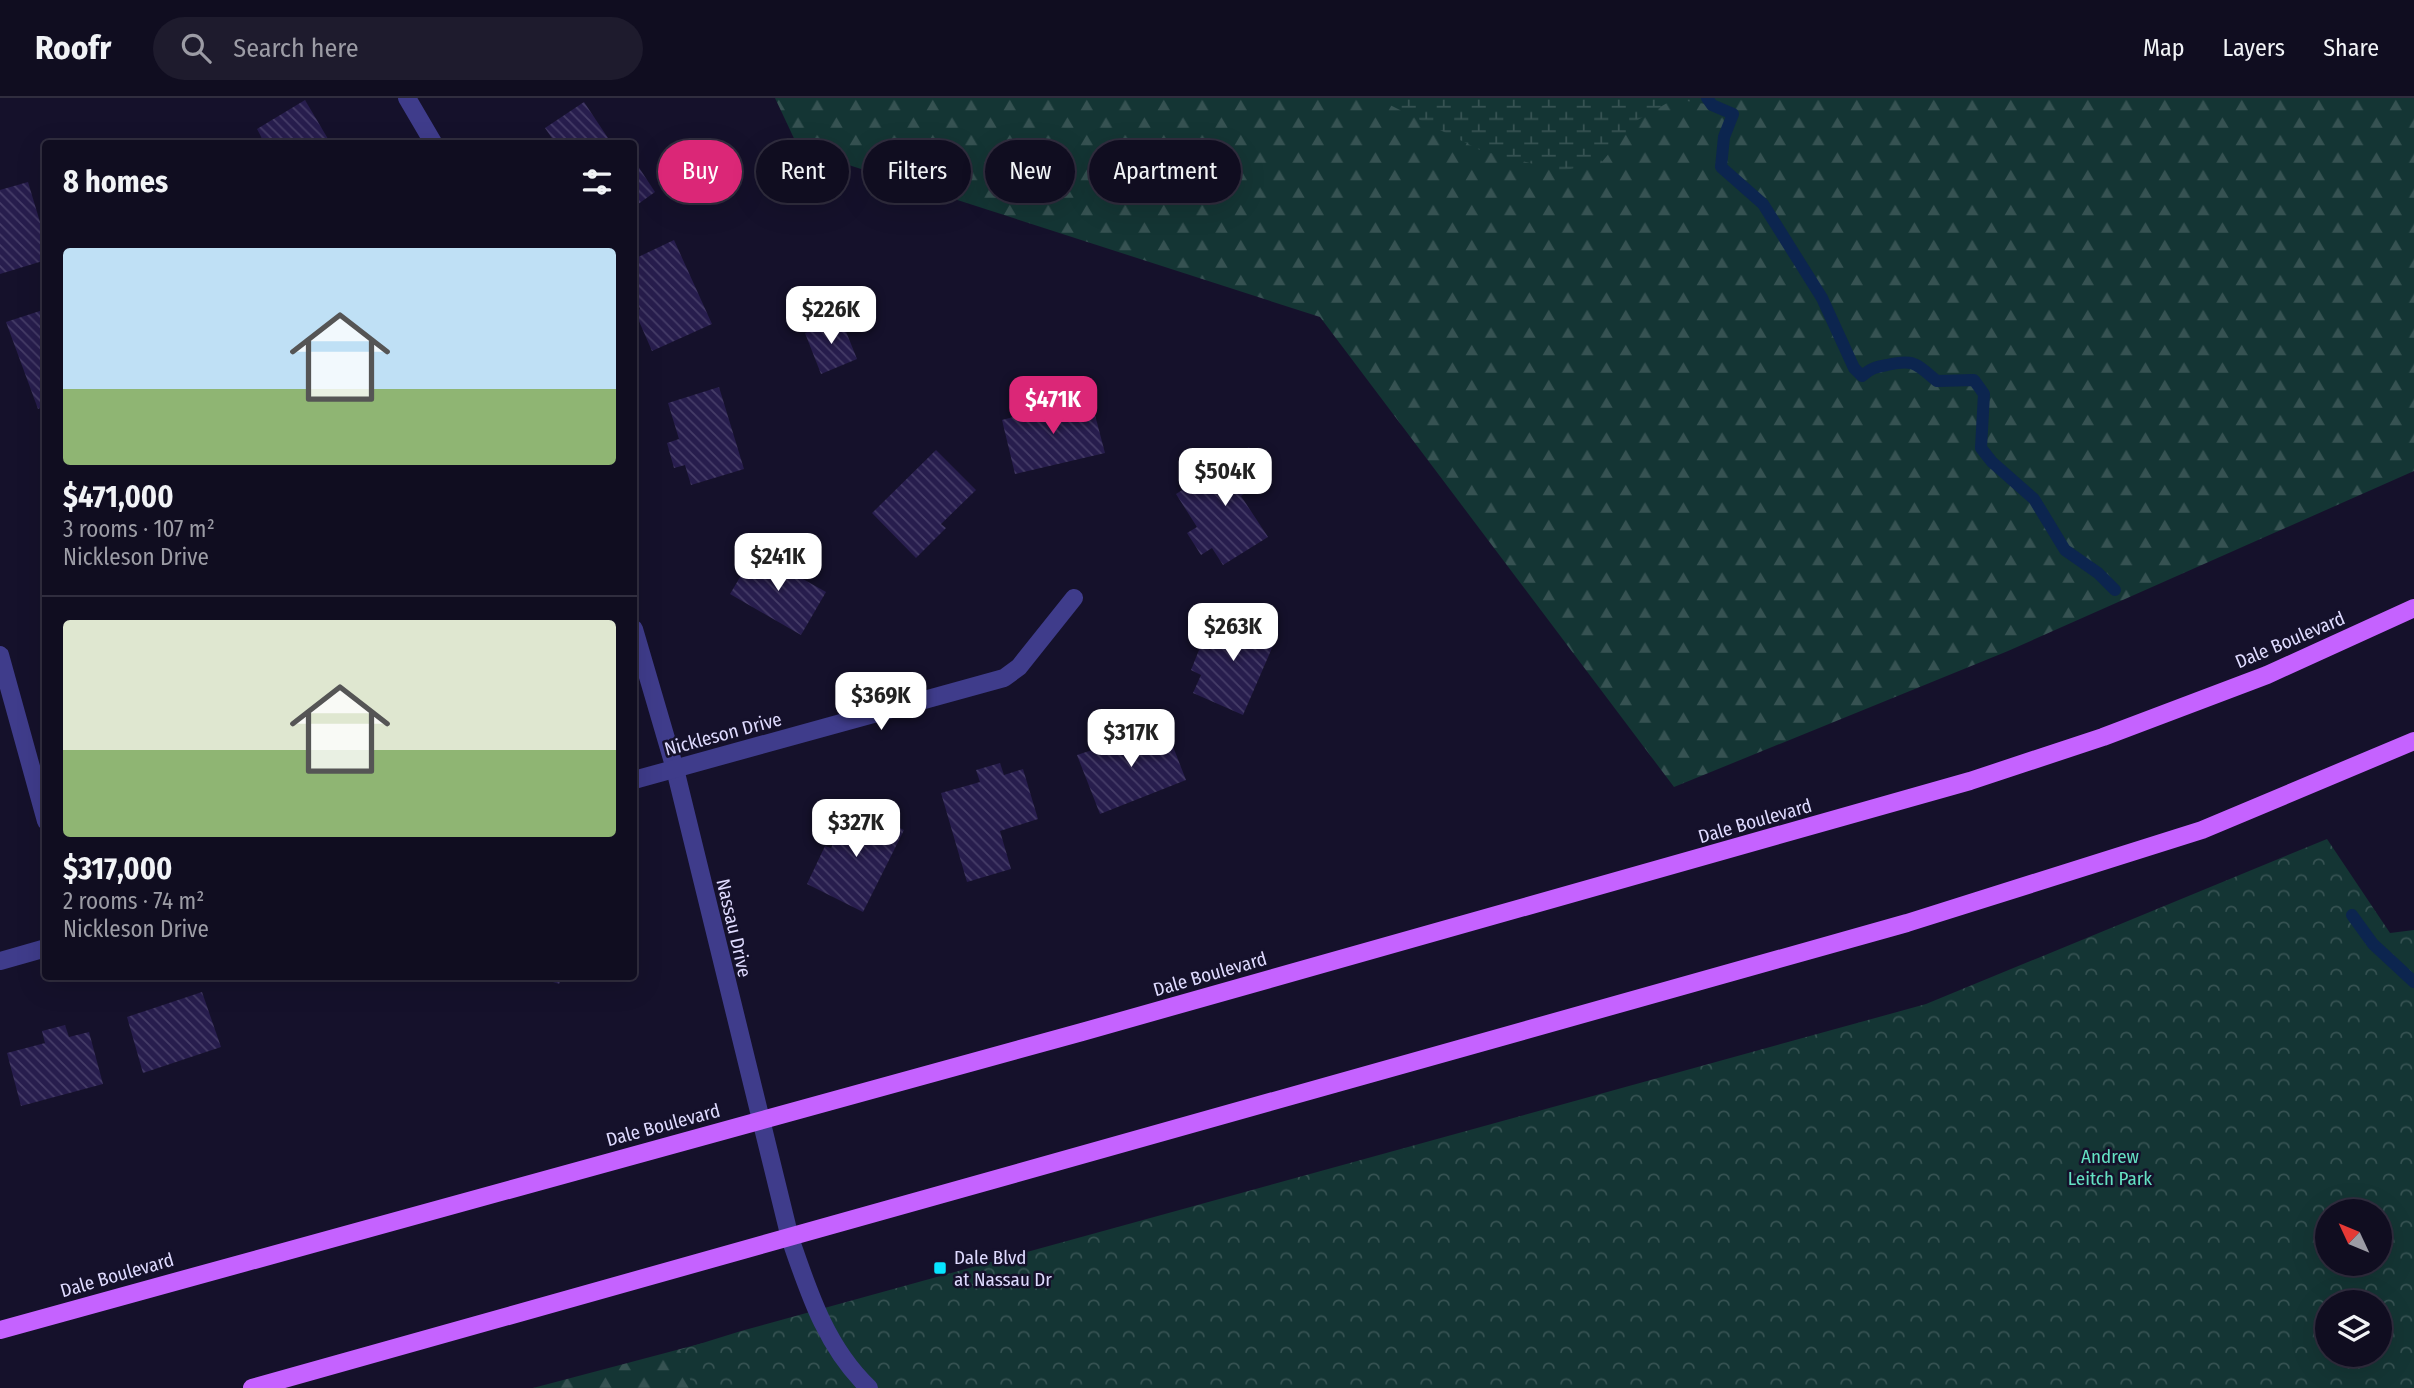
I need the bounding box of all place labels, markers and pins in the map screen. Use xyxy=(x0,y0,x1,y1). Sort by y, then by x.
pin: $226K xyxy=(782,286,880,346)
pin: $471K xyxy=(1004,376,1102,436)
pin: $504K xyxy=(1176,448,1274,508)
pin: $241K xyxy=(729,533,827,593)
pin: $263K xyxy=(1184,603,1282,663)
pin: $369K xyxy=(832,672,930,732)
pin: $317K xyxy=(1082,710,1180,769)
pin: $327K xyxy=(807,800,905,859)
place label: Dale Blvd at Nassau Dr xyxy=(954,1246,1052,1291)
marker: Dale Blvd at Nassau Dr xyxy=(932,1260,948,1276)

